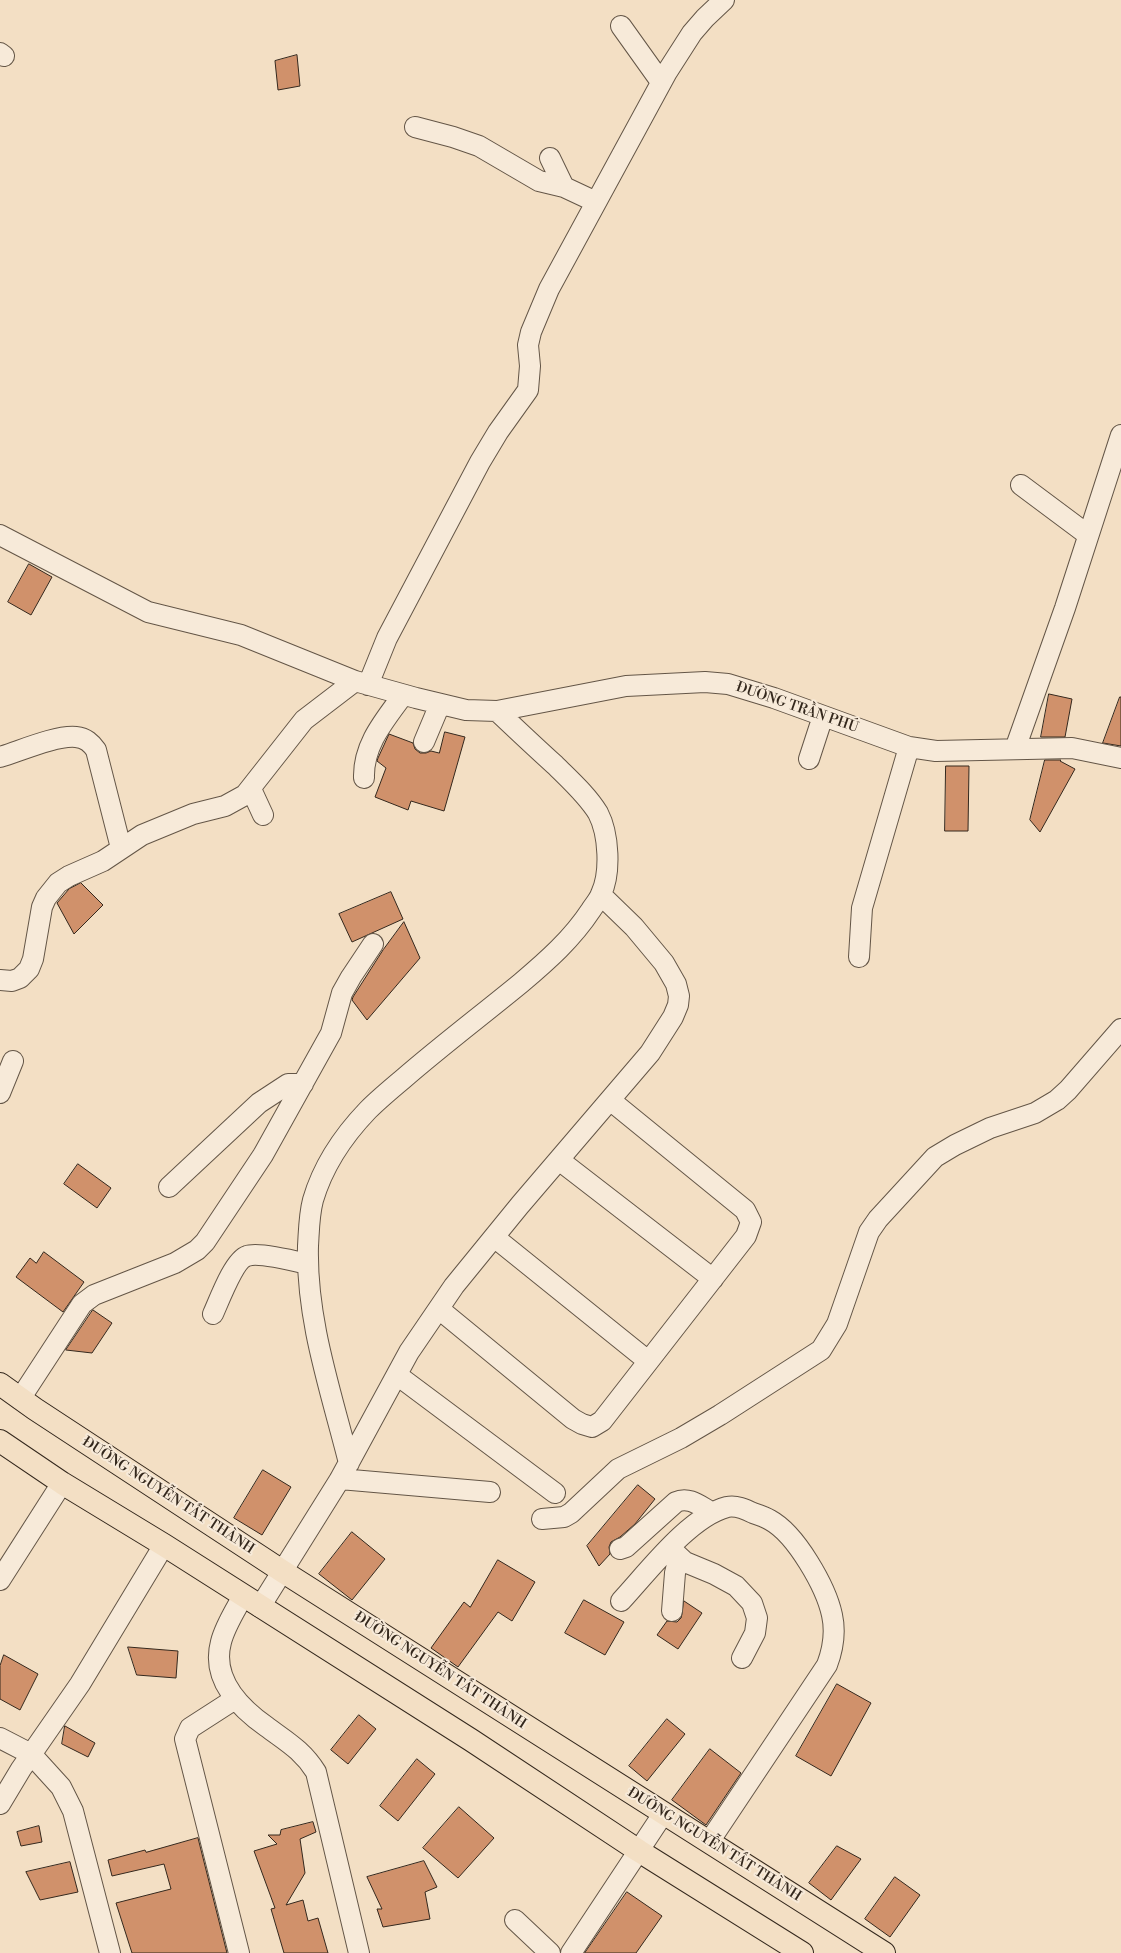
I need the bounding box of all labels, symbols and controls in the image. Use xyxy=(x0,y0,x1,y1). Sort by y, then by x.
street label: ĐƯỜNG TRẦN PHÚ xyxy=(734,679,860,737)
street label: ĐƯỜNG NGUYỄN TẤT THÀNH xyxy=(79,1434,257,1558)
street label: ĐƯỜNG NGUYỄN TẤT THÀNH xyxy=(351,1609,529,1733)
street label: ĐƯỜNG NGUYỄN TẤT THÀNH xyxy=(624,1784,804,1906)

